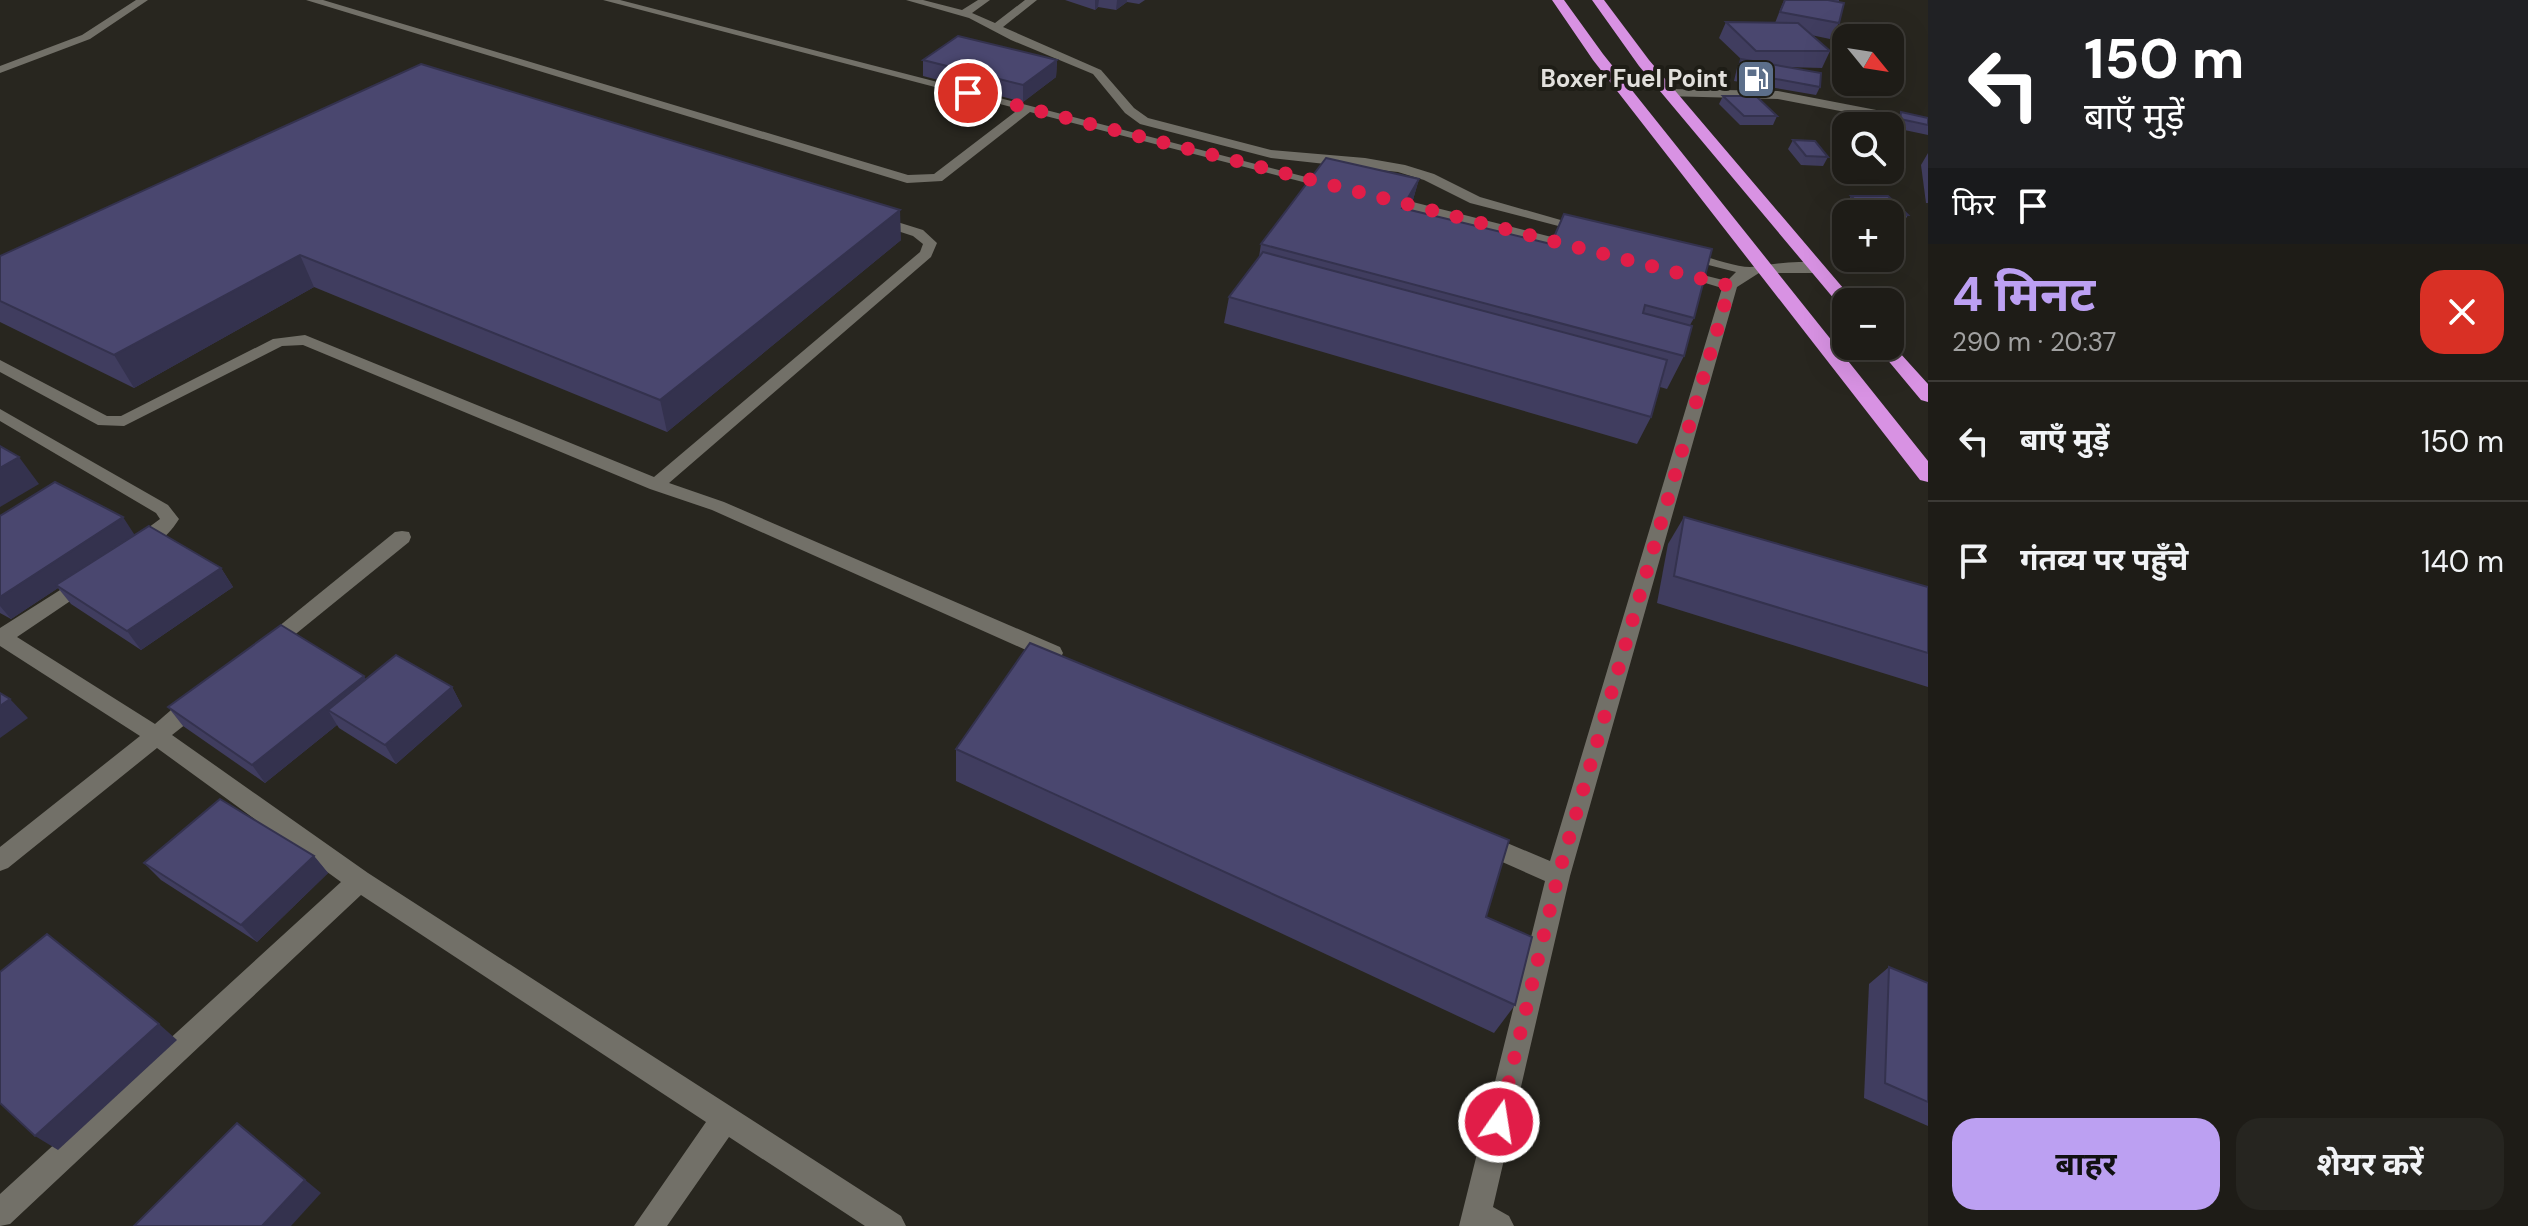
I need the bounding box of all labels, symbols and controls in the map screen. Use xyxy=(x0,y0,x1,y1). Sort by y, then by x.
text: 150 m xyxy=(2084,22,2245,95)
north arrow xyxy=(1832,24,1904,96)
map controls xyxy=(1832,24,1904,360)
icon: left xyxy=(1952,32,2056,136)
fuel station icon: Boxer Fuel Point xyxy=(1735,58,1777,100)
pin xyxy=(934,59,1002,127)
place label: Boxer Fuel Point xyxy=(1541,63,1728,94)
icon: arrive xyxy=(946,71,990,115)
text: बाएँ मुड़ें xyxy=(2084,93,2184,140)
button: search xyxy=(1832,112,1904,184)
icon: arrive xyxy=(2011,184,2055,228)
text: फिर xyxy=(1952,185,1995,224)
button: + xyxy=(1832,200,1904,272)
text: 4 मिनट xyxy=(1952,263,2095,326)
button: close xyxy=(2420,270,2504,354)
button: − xyxy=(1832,288,1904,360)
text: 290 m · 20:37 xyxy=(1952,325,2116,359)
icon: left xyxy=(1952,419,1996,463)
text: बाएँ मुड़ें xyxy=(2020,420,2109,459)
text: 150 m xyxy=(2421,422,2504,461)
icon: arrive xyxy=(1952,539,1996,583)
text: गंतव्य पर पहुँचे xyxy=(2020,540,2188,579)
text: 140 m xyxy=(2421,542,2504,581)
position arrow xyxy=(1457,1080,1541,1164)
button: बाहर xyxy=(1952,1118,2220,1210)
button: शेयर करें xyxy=(2236,1118,2504,1210)

